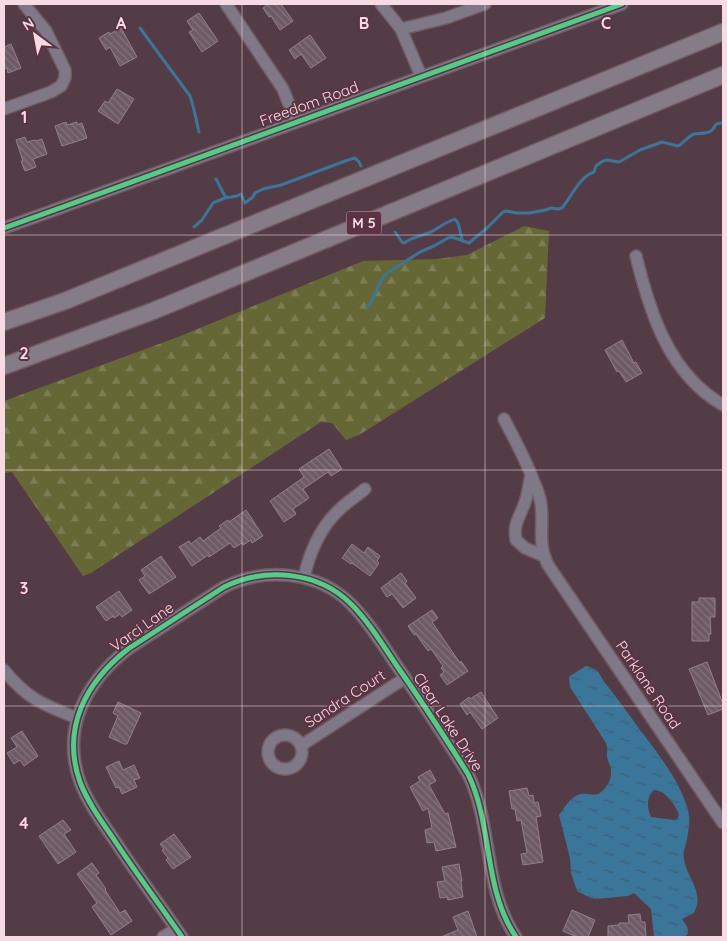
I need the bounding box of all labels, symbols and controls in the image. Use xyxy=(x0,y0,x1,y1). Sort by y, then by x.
north arrow xyxy=(10,10,60,60)
text: A xyxy=(116,13,127,33)
text: B xyxy=(359,13,369,33)
text: C xyxy=(601,13,611,33)
text: N xyxy=(19,14,37,34)
street label: Freedom Road xyxy=(257,77,361,130)
text: 1 xyxy=(21,107,27,127)
road number: M 5 xyxy=(346,212,382,234)
text: 2 xyxy=(19,343,29,363)
text: 3 xyxy=(20,578,28,598)
street label: Varci Lane xyxy=(106,598,177,655)
street label: Parklane Road xyxy=(612,637,685,733)
street label: Sandra Court xyxy=(301,665,389,732)
street label: Clear Lake Drive xyxy=(409,669,487,775)
text: 4 xyxy=(19,813,29,833)

